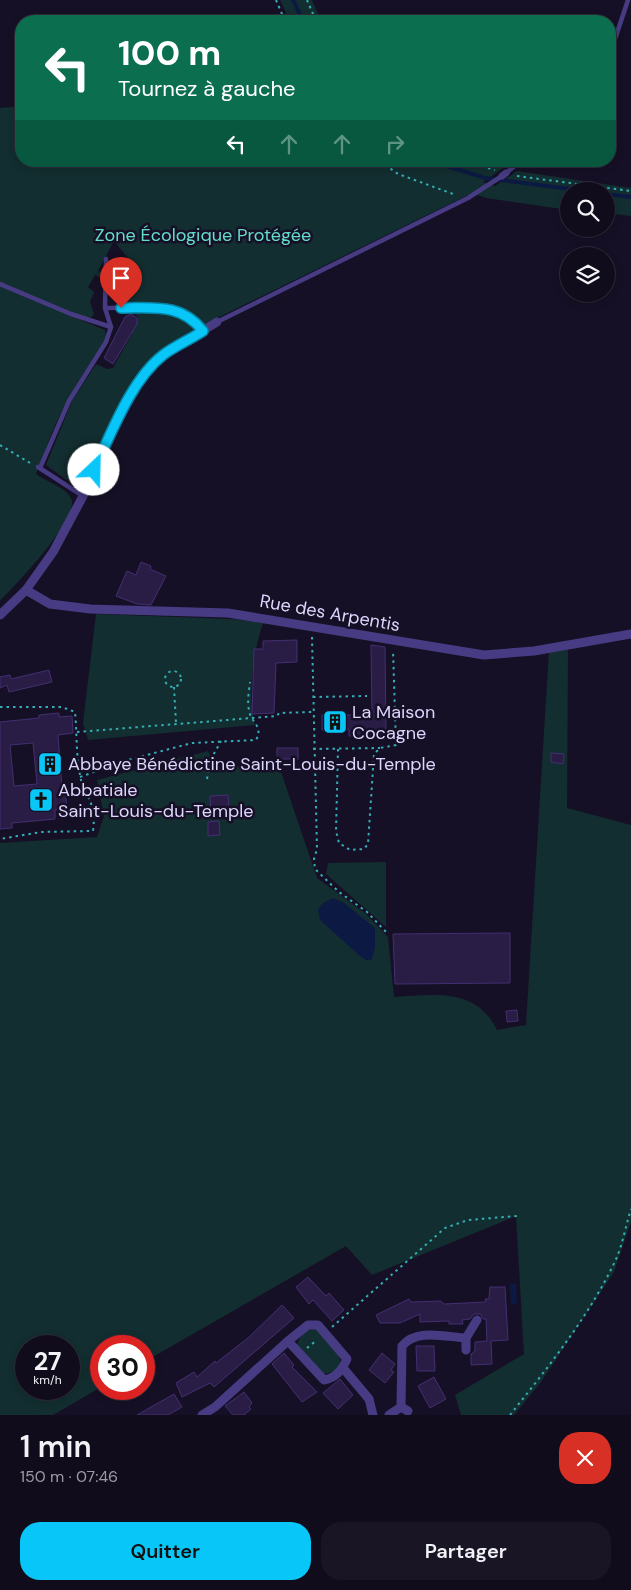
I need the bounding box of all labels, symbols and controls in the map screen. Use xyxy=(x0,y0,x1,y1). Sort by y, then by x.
text: 100 m xyxy=(118,30,221,76)
icon: left xyxy=(35,35,100,100)
text: Tournez à gauche xyxy=(118,74,296,103)
icon: left xyxy=(222,130,250,158)
icon: ahead xyxy=(275,130,303,158)
icon: ahead xyxy=(328,130,356,158)
icon: right xyxy=(381,130,409,158)
map controls xyxy=(560,182,615,302)
button: search xyxy=(560,182,615,237)
park label: Zone Écologique Protégée xyxy=(95,223,311,247)
button: layers xyxy=(560,247,615,302)
pin xyxy=(100,257,142,308)
icon: arrive xyxy=(107,264,135,292)
position arrow xyxy=(67,443,119,495)
street label: Rue des Arpentis xyxy=(258,589,402,637)
place label: La Maison Cocagne xyxy=(352,700,435,745)
building icon: La Maison Cocagne xyxy=(322,709,348,735)
building icon: Abbaye Bénédictine Saint-Louis-du-Temple xyxy=(37,751,63,777)
place label: Abbaye Bénédictine Saint-Louis-du-Temple xyxy=(68,752,436,776)
place label: Abbatiale Saint-Louis-du-Temple xyxy=(58,778,254,823)
church icon: Abbatiale Saint-Louis-du-Temple xyxy=(28,787,54,813)
speed limit sign: 30 xyxy=(90,1335,155,1400)
text: 27 xyxy=(34,1345,61,1378)
text: km/h xyxy=(33,1372,62,1388)
text: 1 min xyxy=(20,1427,92,1466)
button: close xyxy=(559,1432,611,1484)
text: 150 m · 07:46 xyxy=(20,1466,118,1487)
button: Quitter xyxy=(20,1522,311,1580)
button: Partager xyxy=(321,1522,611,1580)

